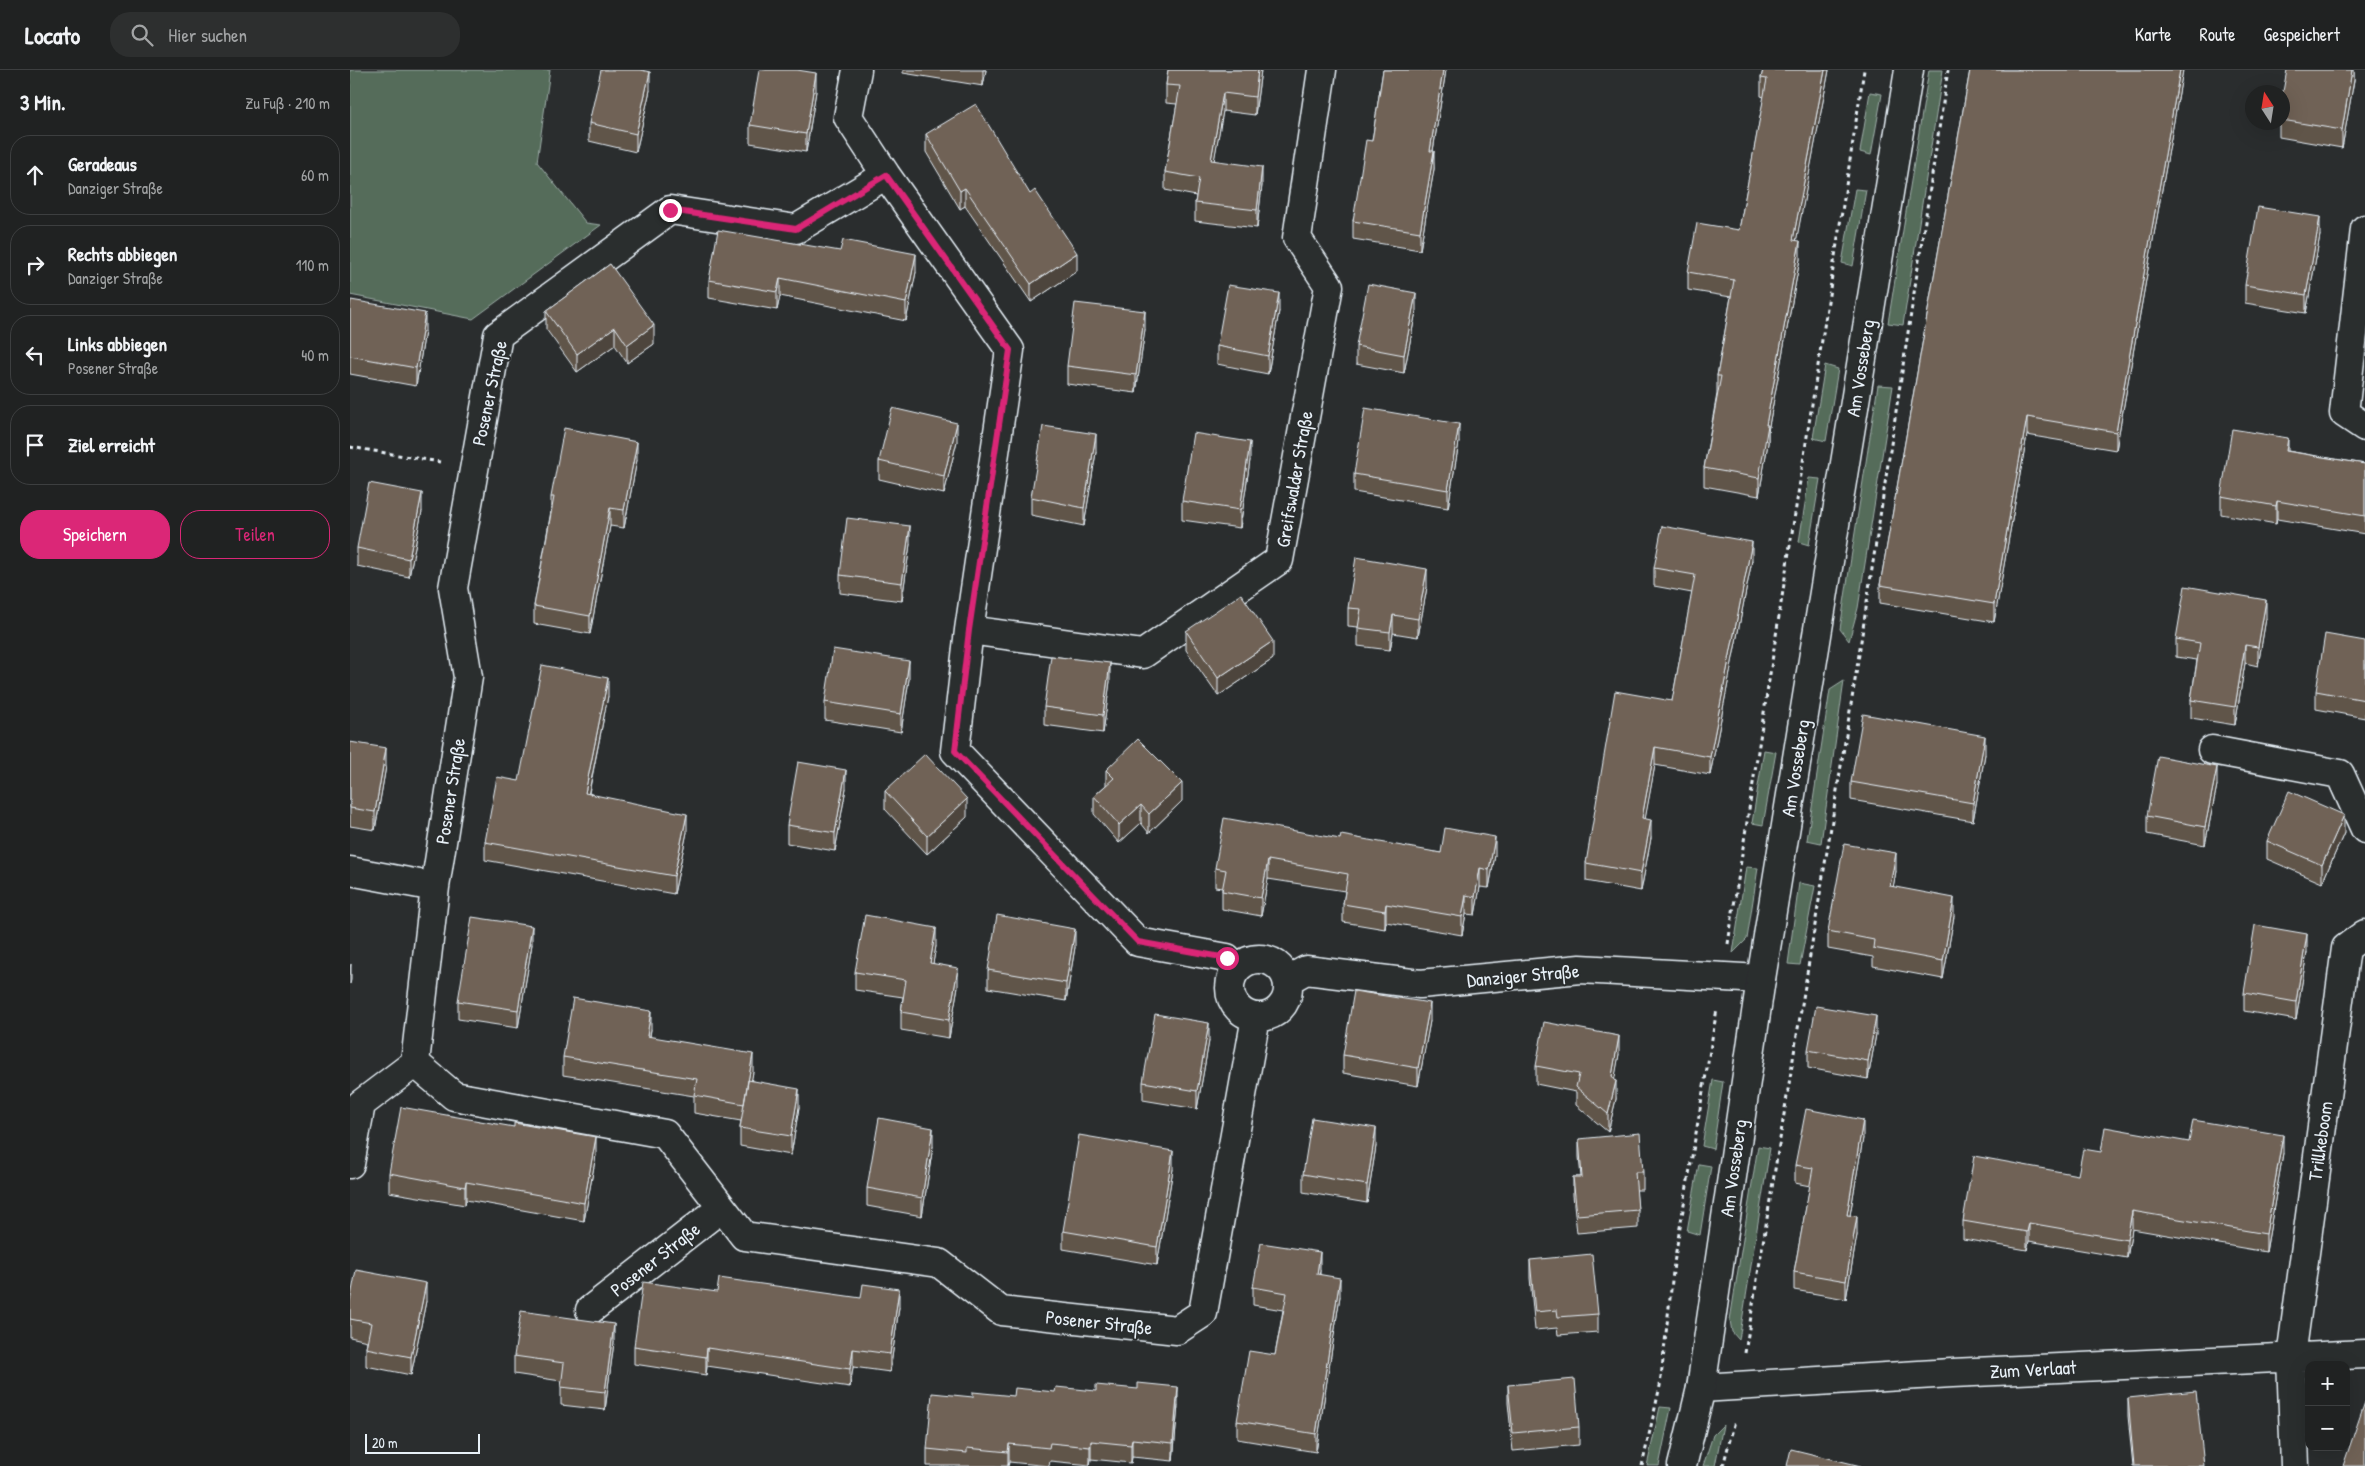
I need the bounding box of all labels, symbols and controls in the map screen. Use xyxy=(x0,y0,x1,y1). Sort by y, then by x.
search box xyxy=(110,12,460,57)
text: Locato xyxy=(25,19,80,51)
icon: search xyxy=(128,21,156,49)
text: Hier suchen xyxy=(168,22,247,48)
text: Karte xyxy=(2135,22,2172,47)
text: Route xyxy=(2200,22,2236,47)
text: Gespeichert xyxy=(2264,22,2340,47)
north arrow xyxy=(2245,85,2290,130)
text: 3 Min. xyxy=(20,88,65,117)
text: Zu Fuß · 210 m xyxy=(245,92,330,114)
text: Geradeaus xyxy=(68,151,137,177)
icon: ahead xyxy=(21,161,49,189)
text: 60 m xyxy=(301,164,329,186)
text: Danziger Straße xyxy=(68,177,163,199)
route end xyxy=(659,199,682,222)
text: Rechts abbiegen xyxy=(68,241,177,267)
icon: right xyxy=(21,251,49,279)
text: 110 m xyxy=(296,254,329,276)
text: Danziger Straße xyxy=(68,267,163,289)
street label: Am Vosseberg xyxy=(1839,317,1881,419)
text: Links abbiegen xyxy=(68,331,167,357)
street label: Posener Straße xyxy=(465,337,513,448)
icon: left xyxy=(21,341,49,369)
text: 40 m xyxy=(301,344,329,366)
text: Posener Straße xyxy=(68,357,158,379)
street label: Greifswalder Straße xyxy=(1269,408,1319,549)
icon: arrive xyxy=(21,431,49,459)
text: Ziel erreicht xyxy=(68,432,155,458)
button: Speichern xyxy=(20,510,170,559)
button: Teilen xyxy=(180,510,330,559)
street label: Am Vosseberg xyxy=(1774,717,1816,819)
street label: Posener Straße xyxy=(429,736,471,846)
route start xyxy=(1216,947,1239,970)
street label: Danziger Straße xyxy=(1466,957,1581,993)
street label: Trillkeboom xyxy=(2302,1099,2338,1183)
street label: Am Vosseberg xyxy=(1713,1118,1753,1218)
street label: Posener Straße xyxy=(605,1216,706,1302)
street label: Posener Straße xyxy=(1044,1303,1154,1341)
street label: Zum Verlaat xyxy=(1989,1354,2077,1384)
map controls xyxy=(2305,1361,2350,1451)
button: + xyxy=(2305,1361,2350,1406)
button: − xyxy=(2305,1406,2350,1451)
scale bar xyxy=(365,1431,480,1454)
text: 20 m xyxy=(372,1433,398,1452)

